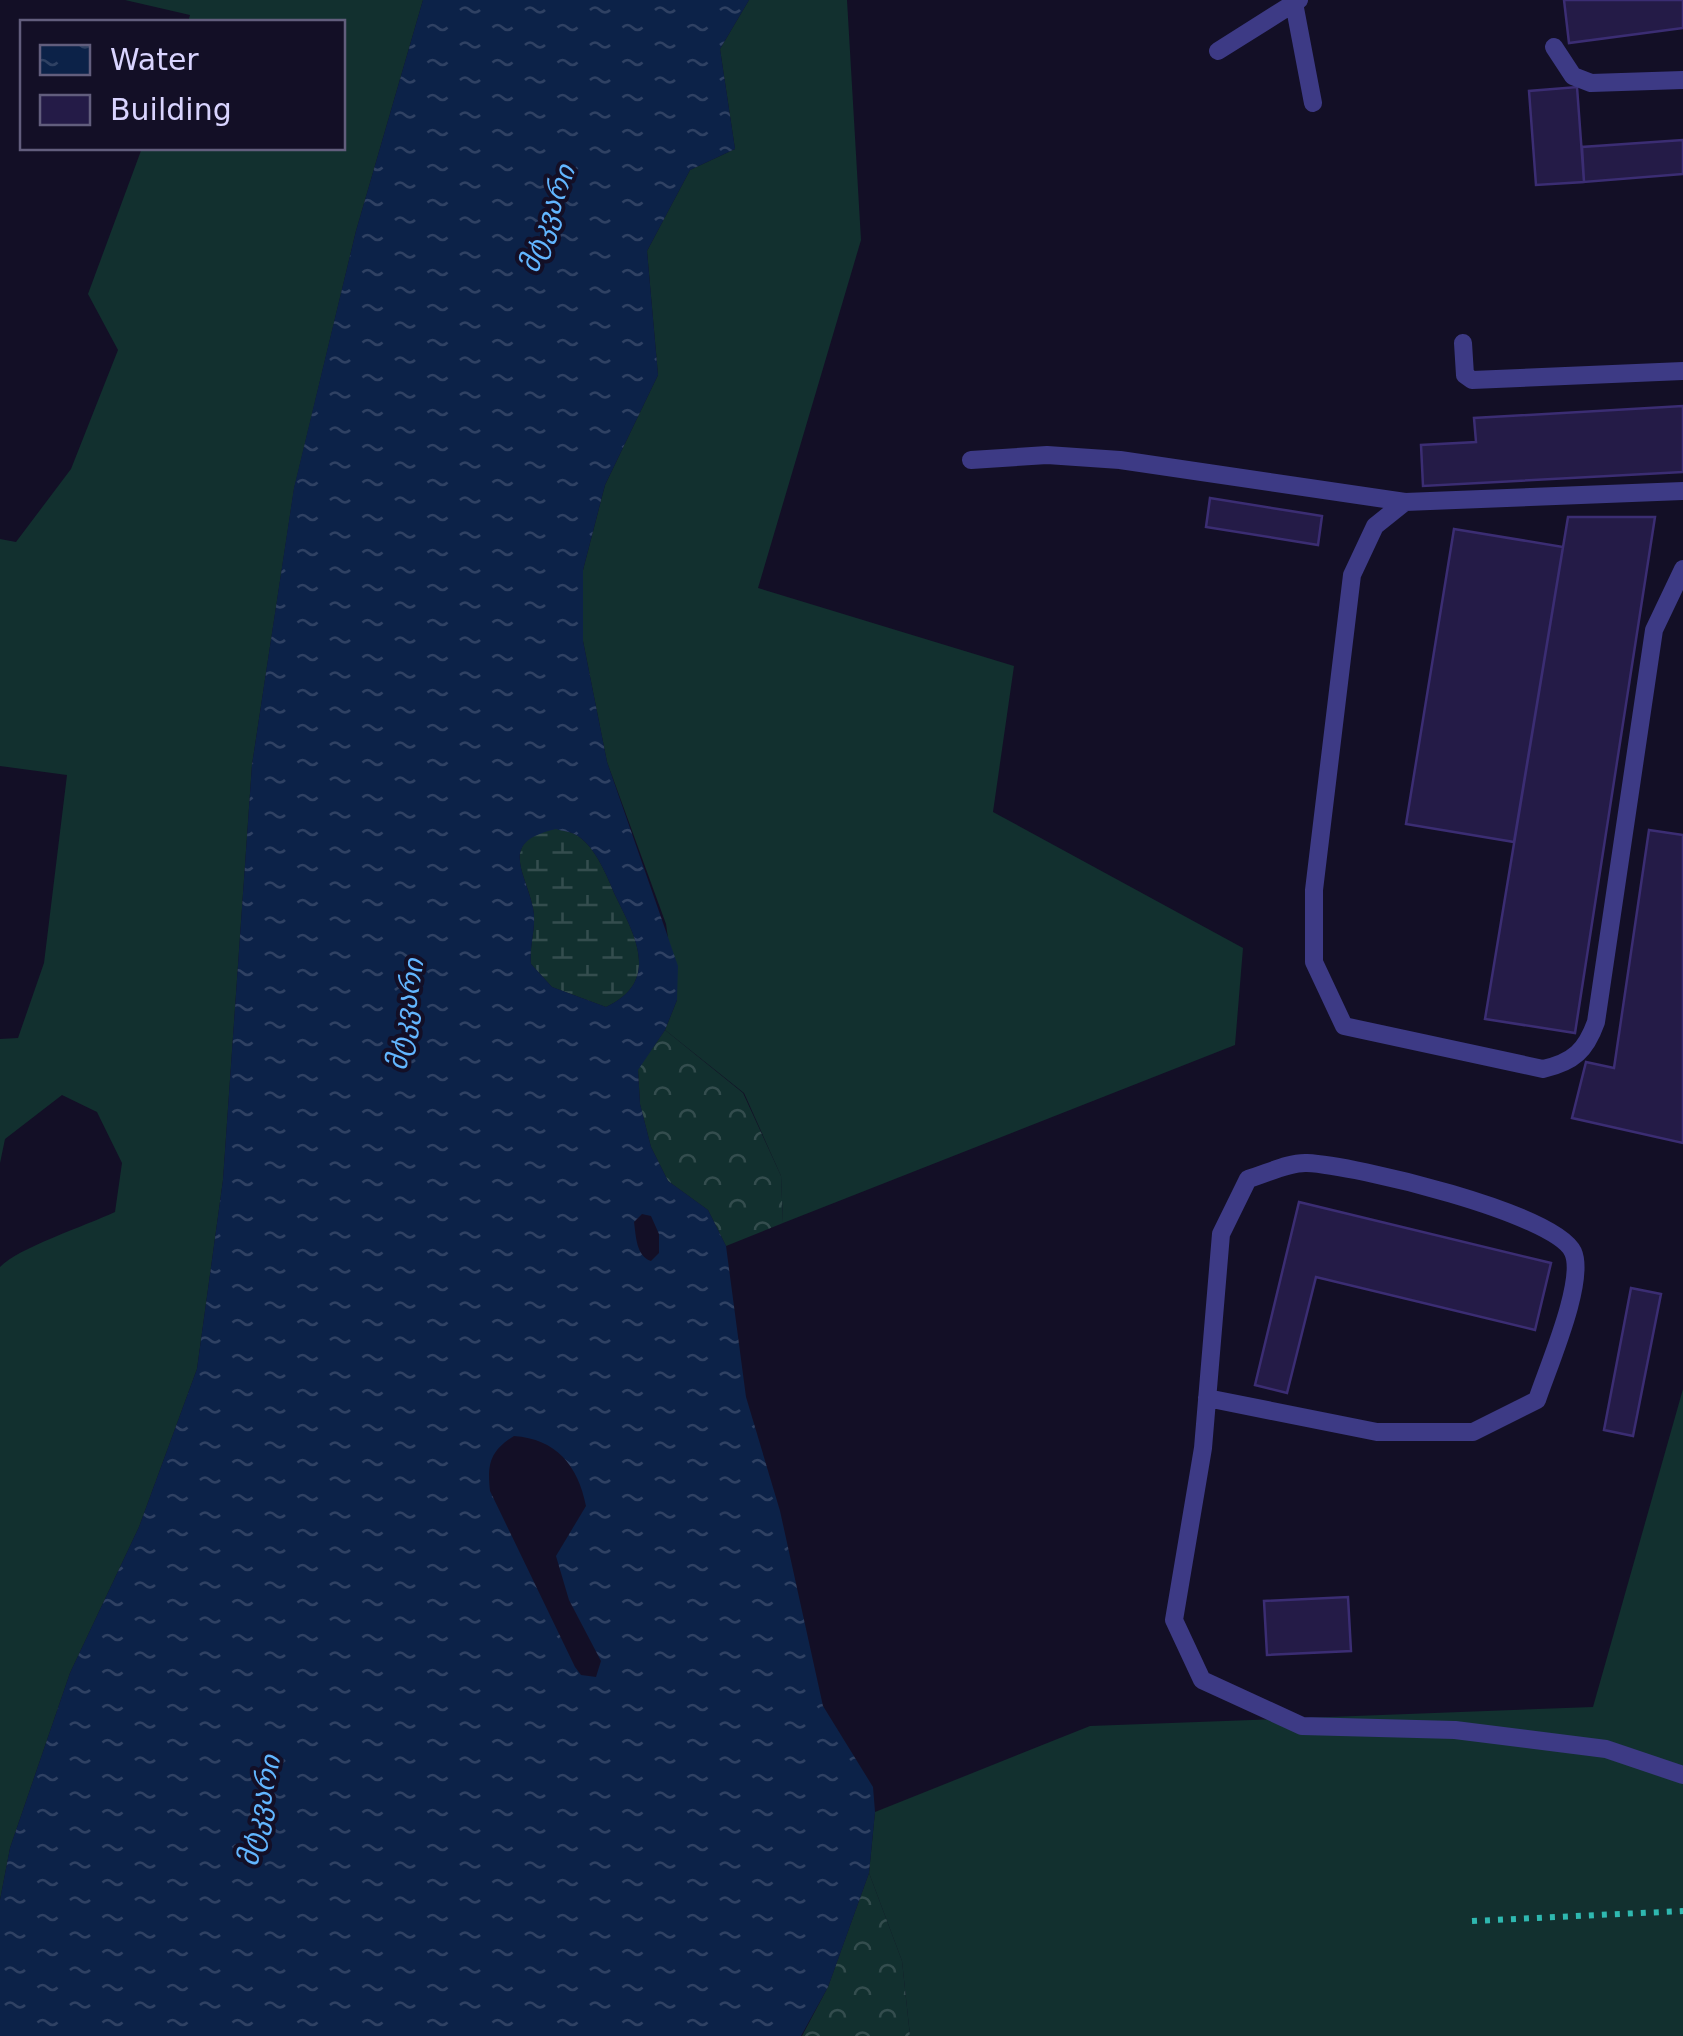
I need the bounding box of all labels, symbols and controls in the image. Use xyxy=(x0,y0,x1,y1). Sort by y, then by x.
legend xyxy=(20,20,345,150)
text: Water xyxy=(110,42,199,77)
text: Building xyxy=(110,92,232,127)
water label: მტკვარი xyxy=(513,158,583,277)
water label: მტკვარი xyxy=(380,954,431,1072)
water label: მტკვარი xyxy=(232,1750,288,1869)

